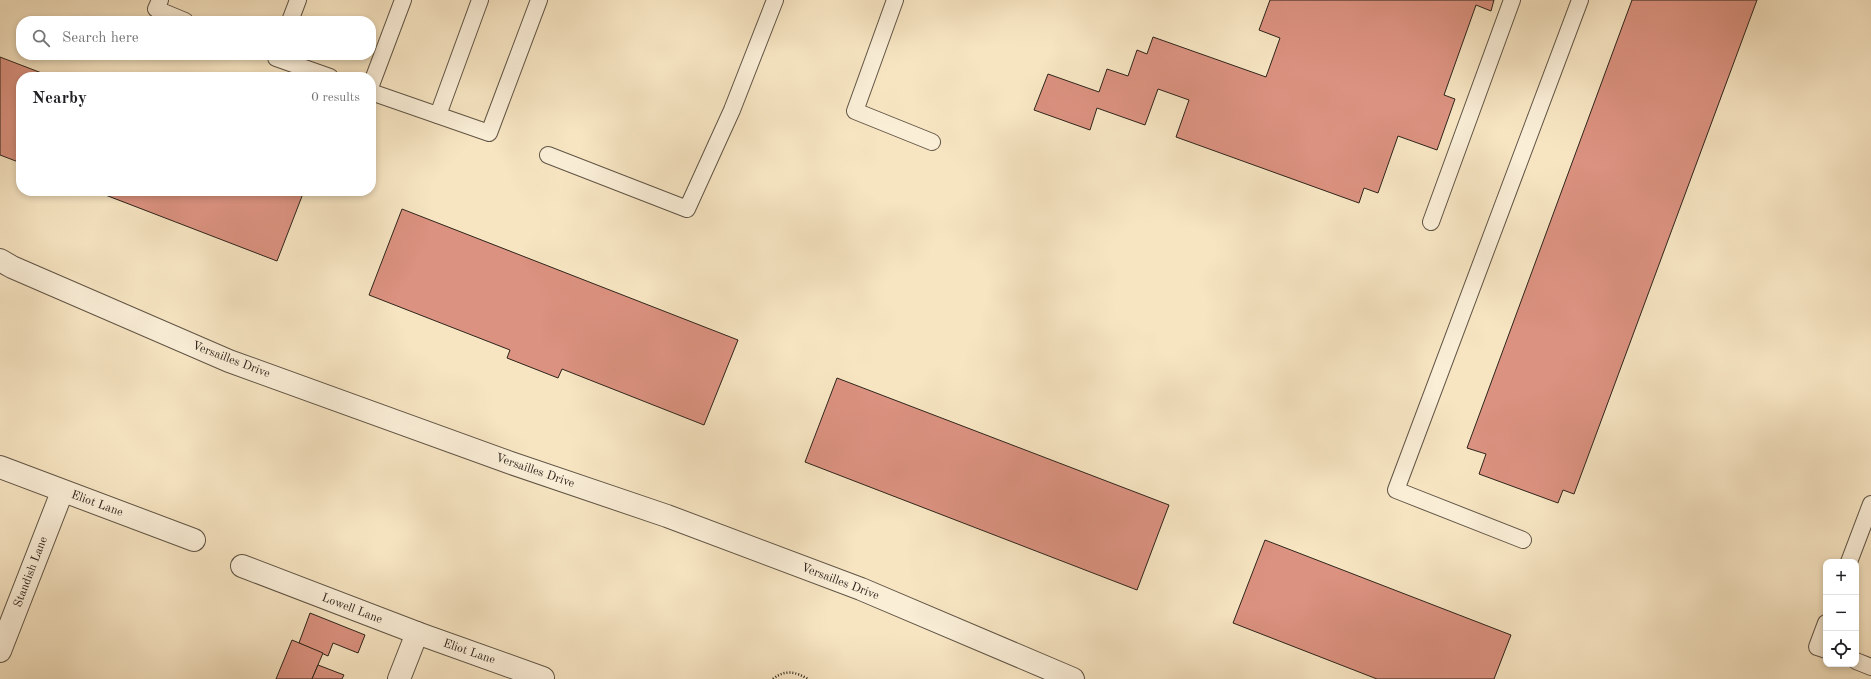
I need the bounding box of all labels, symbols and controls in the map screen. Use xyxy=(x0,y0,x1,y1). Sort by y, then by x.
search box xyxy=(16,16,376,60)
icon: search xyxy=(30,27,52,49)
text: Search here xyxy=(62,31,139,46)
text: Nearby xyxy=(32,90,87,107)
text: 0 results xyxy=(311,91,360,104)
street label: Versailles Drive xyxy=(190,340,272,381)
street label: Versailles Drive xyxy=(494,452,576,490)
street label: Eliot Lane xyxy=(69,489,125,519)
street label: Standish Lane xyxy=(12,535,50,609)
map controls xyxy=(1823,559,1859,667)
button: + xyxy=(1823,559,1859,595)
street label: Versailles Drive xyxy=(799,562,881,603)
street label: Lowell Lane xyxy=(320,592,384,626)
button: − xyxy=(1823,595,1859,631)
button: locate xyxy=(1823,631,1859,667)
street label: Eliot Lane xyxy=(441,637,497,667)

